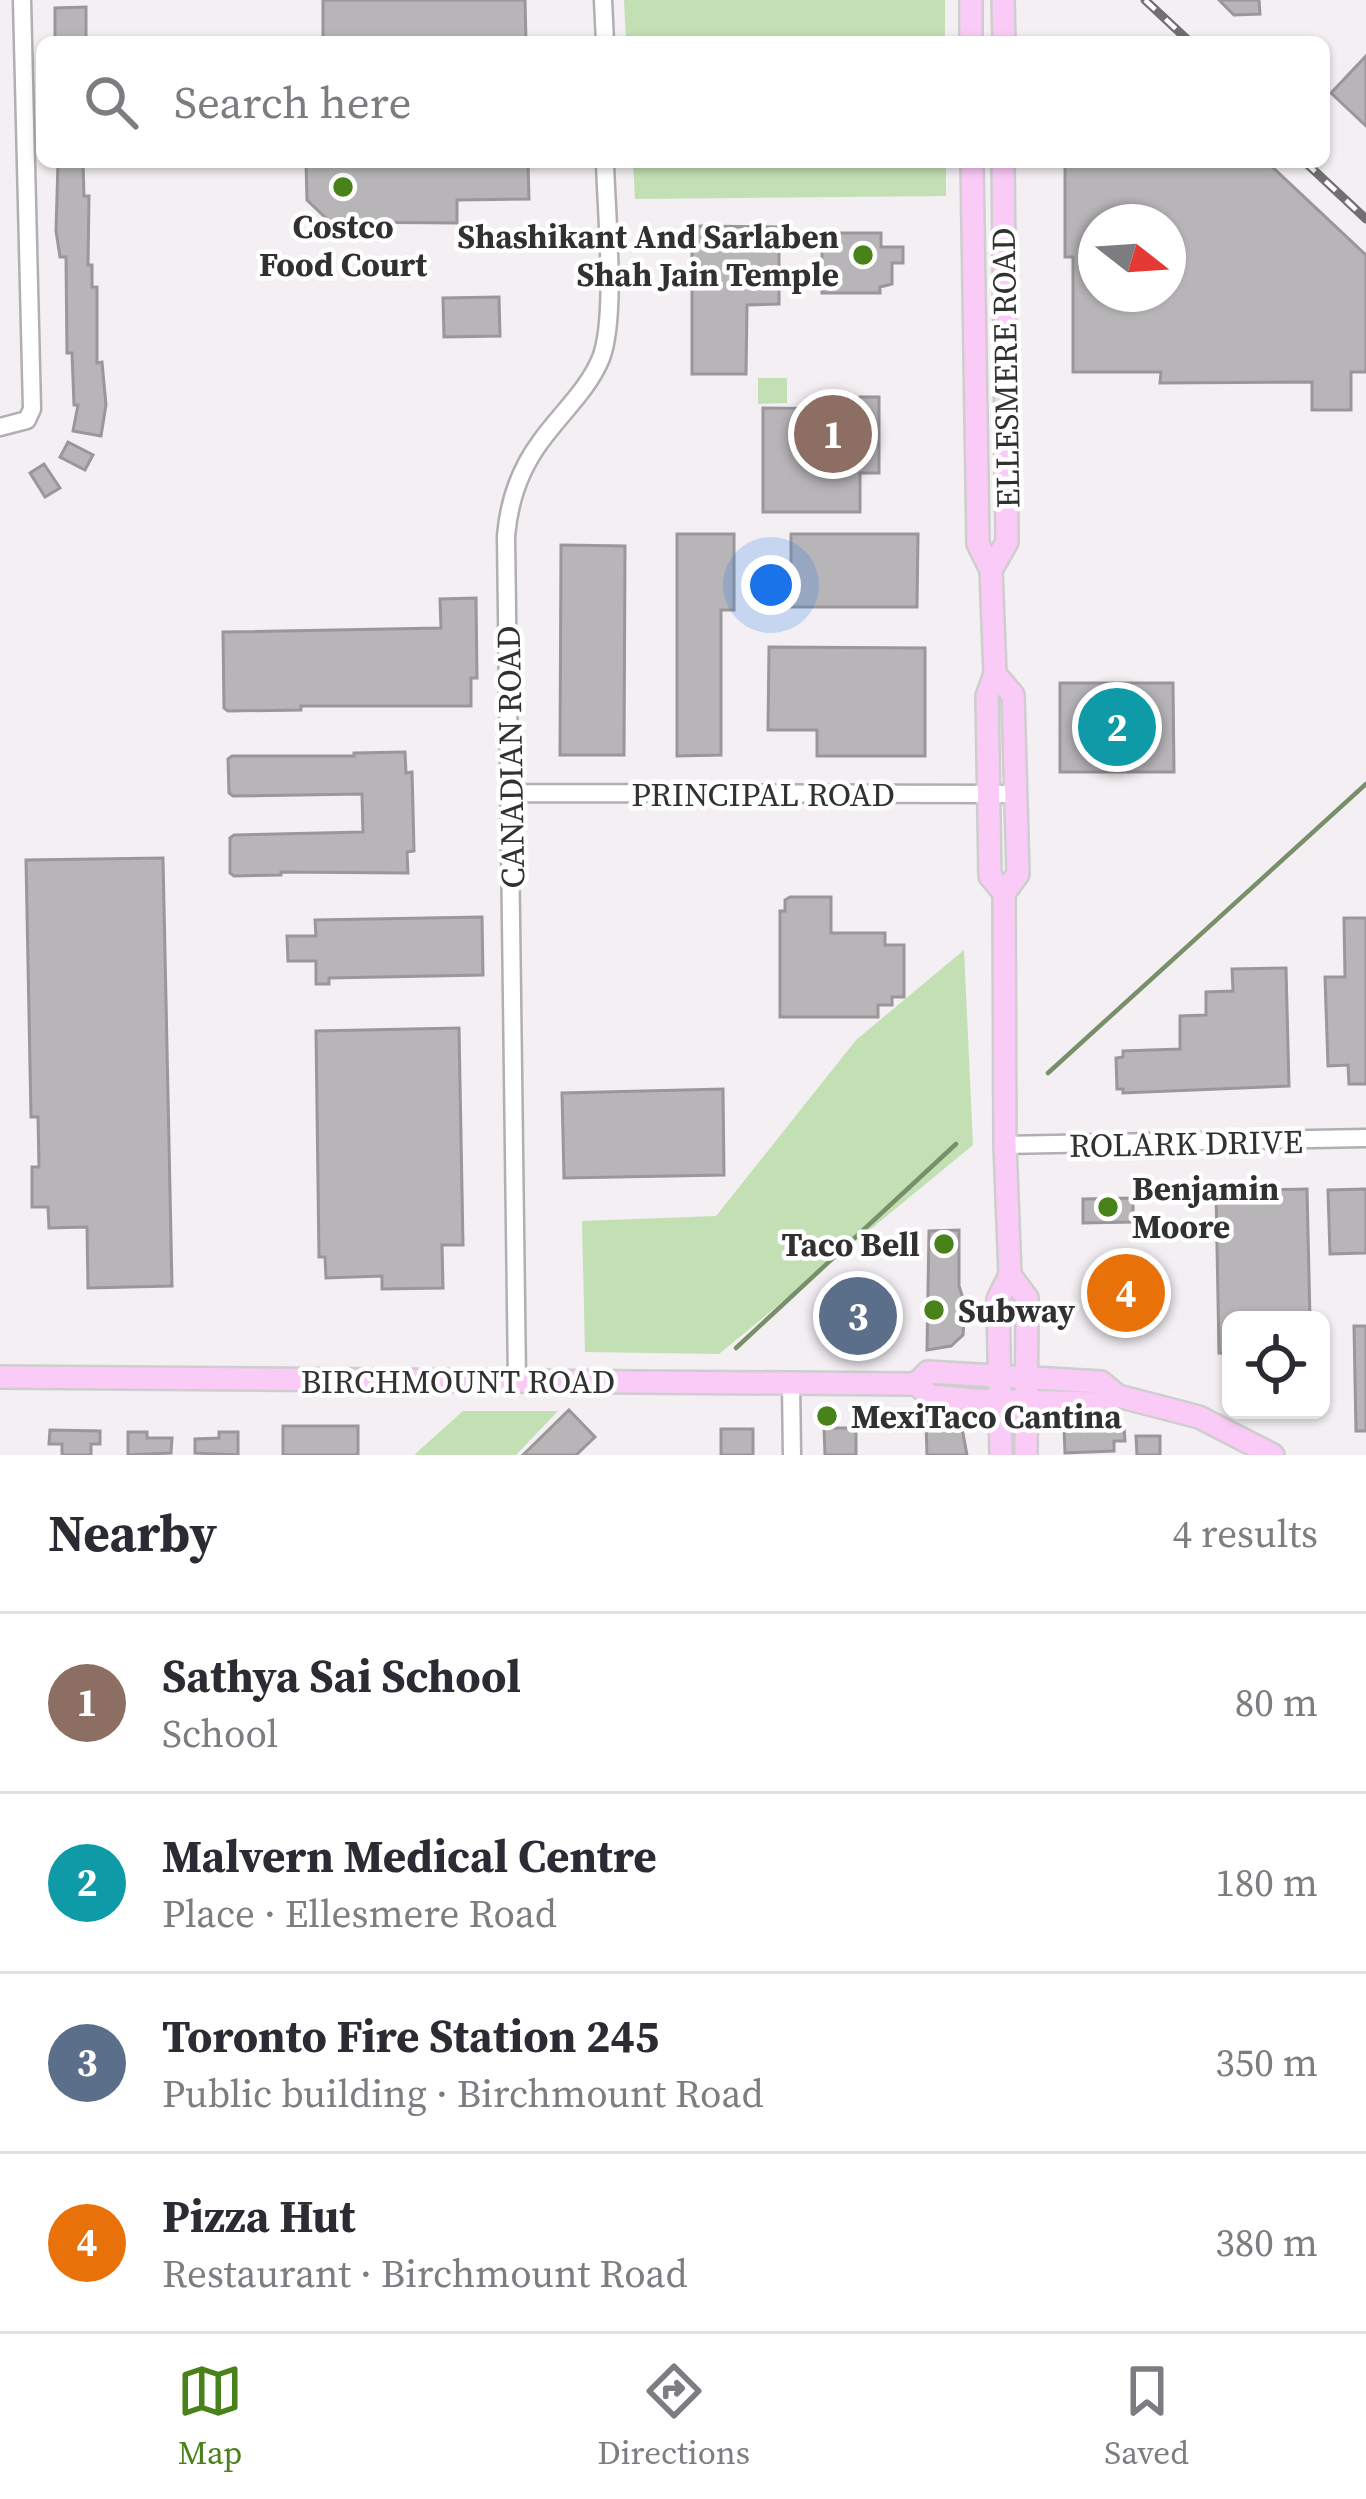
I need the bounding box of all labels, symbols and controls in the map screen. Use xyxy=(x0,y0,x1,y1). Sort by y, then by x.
search box xyxy=(36,36,1330,168)
icon: search xyxy=(78,69,144,135)
text: Search here xyxy=(174,71,411,133)
marker: Costco Food Court xyxy=(330,174,356,200)
place label: Costco Food Court xyxy=(259,204,428,287)
north arrow xyxy=(1078,204,1186,312)
place label: Shashikant And Sarlaben Shah Jain Temple xyxy=(457,214,839,297)
street label: ELLESMERE ROAD xyxy=(981,227,1030,509)
marker: Shashikant And Sarlaben Shah Jain Temple xyxy=(850,242,876,268)
pin: 1 xyxy=(794,389,872,479)
your location xyxy=(741,555,801,615)
street label: CANADIAN ROAD xyxy=(486,625,535,889)
pin: 2 xyxy=(1078,682,1156,772)
street label: PRINCIPAL ROAD xyxy=(631,772,895,817)
street label: ROLARK DRIVE xyxy=(1069,1119,1303,1168)
place label: Benjamin Moore xyxy=(1132,1166,1279,1249)
marker: Benjamin Moore xyxy=(1095,1194,1121,1220)
place label: Taco Bell xyxy=(782,1222,920,1267)
marker: Taco Bell xyxy=(931,1231,957,1257)
pin: 4 xyxy=(1087,1248,1165,1338)
pin: 3 xyxy=(819,1271,897,1361)
place label: Subway xyxy=(958,1288,1076,1333)
marker: Subway xyxy=(921,1297,947,1323)
map controls xyxy=(1222,1311,1330,1419)
button: locate xyxy=(1222,1311,1330,1419)
street label: BIRCHMOUNT ROAD xyxy=(301,1359,615,1404)
place label: MexiTaco Cantina xyxy=(851,1394,1122,1439)
marker: MexiTaco Cantina xyxy=(814,1403,840,1429)
text: Nearby xyxy=(48,1498,217,1568)
text: 4 results xyxy=(1173,1507,1318,1560)
text: Sathya Sai School xyxy=(162,1645,521,1707)
text: 1 xyxy=(76,1676,98,1729)
text: 80 m xyxy=(1235,1676,1318,1729)
text: School xyxy=(162,1707,278,1760)
text: Malvern Medical Centre xyxy=(162,1825,657,1887)
text: 2 xyxy=(76,1856,98,1909)
text: 180 m xyxy=(1215,1856,1318,1909)
text: Place · Ellesmere Road xyxy=(162,1887,557,1940)
text: Toronto Fire Station 245 xyxy=(162,2005,659,2067)
text: 3 xyxy=(76,2036,98,2089)
text: 350 m xyxy=(1215,2036,1318,2089)
text: Public building · Birchmount Road xyxy=(162,2067,764,2120)
text: Pizza Hut xyxy=(162,2185,355,2247)
text: 4 xyxy=(76,2216,98,2269)
text: 380 m xyxy=(1215,2216,1318,2269)
text: Restaurant · Birchmount Road xyxy=(162,2247,688,2300)
tab: Map xyxy=(177,2358,243,2475)
tab: Directions xyxy=(597,2358,750,2475)
tab: Saved xyxy=(1104,2358,1189,2475)

